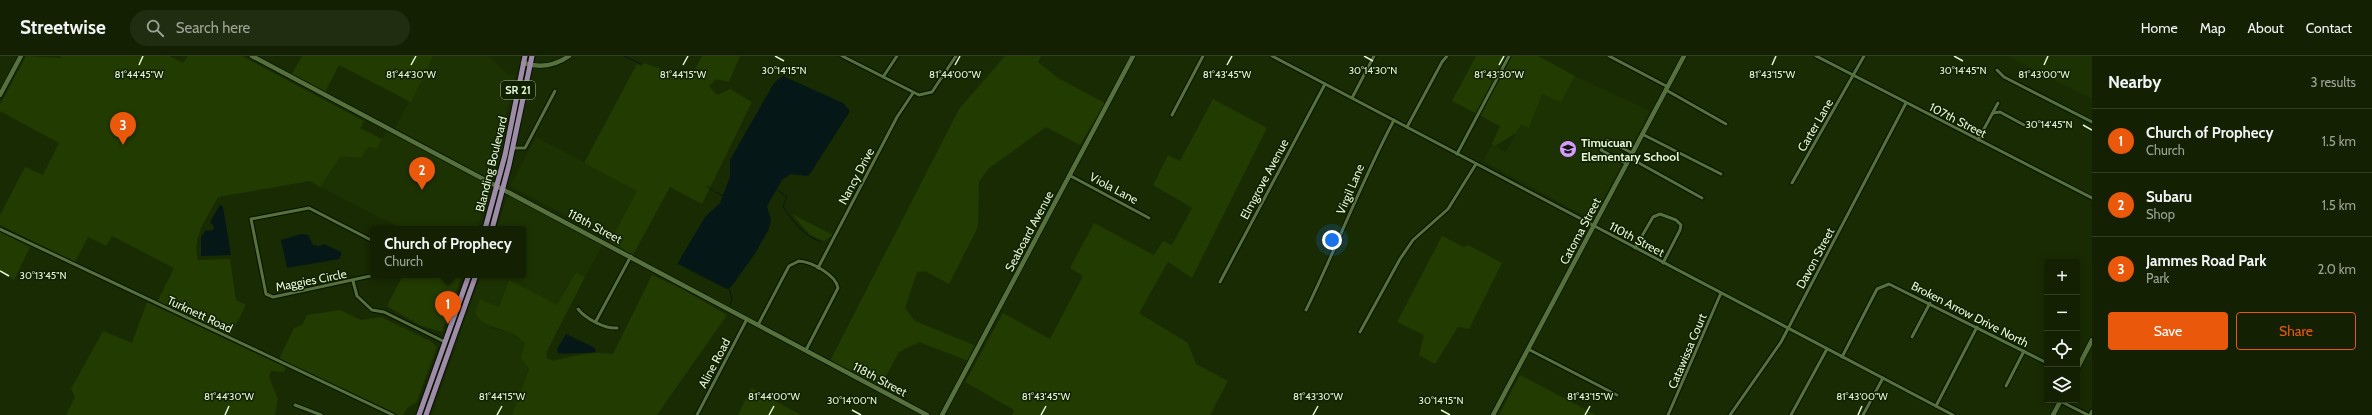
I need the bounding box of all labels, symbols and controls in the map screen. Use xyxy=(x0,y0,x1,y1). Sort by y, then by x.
search box xyxy=(130,10,410,46)
text: Streetwise xyxy=(20,16,106,39)
icon: search xyxy=(144,17,166,39)
text: Search here xyxy=(176,19,250,37)
text: Home xyxy=(2141,19,2178,37)
text: Map xyxy=(2200,19,2225,37)
text: About xyxy=(2247,19,2284,37)
text: Contact xyxy=(2306,19,2352,37)
text: 30°14'15"N xyxy=(762,64,806,77)
text: 30°14'30"N xyxy=(1349,64,1397,77)
text: 30°14'45"N xyxy=(1939,64,1987,77)
text: 81°44'45"W xyxy=(115,68,164,81)
text: 81°44'30"W xyxy=(386,68,437,81)
text: 81°44'15"W xyxy=(660,68,707,81)
text: 81°44'00"W xyxy=(929,68,981,81)
text: 81°43'45"W xyxy=(1203,68,1252,81)
text: 81°43'30"W xyxy=(1474,68,1525,81)
text: 81°43'15"W xyxy=(1749,68,1796,81)
text: 81°43'00"W xyxy=(2018,68,2070,81)
text: Nearby xyxy=(2108,72,2161,92)
text: 3 results xyxy=(2310,74,2356,90)
road number: SR 21 xyxy=(501,81,535,99)
street label: Carter Lane xyxy=(1794,96,1836,154)
street label: 107th Street xyxy=(1927,99,1989,141)
pin: 3 xyxy=(110,112,136,145)
street label: Blanding Boulevard xyxy=(472,115,510,213)
text: 30°14'45"N xyxy=(2025,118,2073,131)
text: Church of Prophecy xyxy=(2146,124,2273,142)
text: 1 xyxy=(2119,133,2123,149)
text: 1.5 km xyxy=(2322,133,2356,149)
place label: Timucuan Elementary School xyxy=(1581,135,1679,164)
street label: Elmgrove Avenue xyxy=(1237,136,1291,222)
school or university icon: Timucuan Elementary School xyxy=(1558,139,1578,159)
text: Church xyxy=(2146,142,2185,158)
street label: Nancy Drive xyxy=(835,145,877,207)
pin: 2 xyxy=(409,157,435,190)
street label: Virgil Lane xyxy=(1333,162,1367,216)
street label: Viola Lane xyxy=(1087,169,1141,207)
street label: Seaboard Avenue xyxy=(1001,188,1057,274)
text: Subaru xyxy=(2146,188,2192,206)
street label: Catoma Street xyxy=(1556,195,1604,267)
text: 2 xyxy=(2118,197,2124,213)
text: 1.5 km xyxy=(2322,197,2356,213)
street label: 118th Street xyxy=(565,205,625,247)
text: Shop xyxy=(2146,206,2175,222)
street label: 110th Street xyxy=(1607,218,1667,260)
street label: Davon Street xyxy=(1793,225,1837,291)
popup xyxy=(370,226,526,278)
your location xyxy=(1322,230,1342,250)
text: Church of Prophecy xyxy=(384,235,512,253)
text: Jammes Road Park xyxy=(2146,252,2267,270)
text: Church xyxy=(384,253,423,269)
map controls xyxy=(2044,259,2080,403)
button: + xyxy=(2044,259,2080,295)
text: 3 xyxy=(2117,261,2125,277)
text: 2.0 km xyxy=(2317,261,2356,277)
street label: Maggies Circle xyxy=(274,266,348,294)
text: 30°13'45"N xyxy=(20,269,66,282)
text: Park xyxy=(2146,270,2169,286)
street label: Broken Arrow Drive North xyxy=(1909,278,2031,350)
pin: 1 xyxy=(435,291,461,324)
street label: Turknett Road xyxy=(165,292,235,336)
button: − xyxy=(2044,295,2080,331)
street label: Catawissa Court xyxy=(1664,311,1710,391)
button: Save xyxy=(2108,312,2228,350)
button: Share xyxy=(2236,312,2356,350)
button: locate xyxy=(2044,331,2080,367)
street label: Aline Road xyxy=(695,336,733,390)
street label: 118th Street xyxy=(850,358,910,400)
button: layers xyxy=(2044,367,2080,403)
text: 81°44'30"W xyxy=(204,390,255,403)
text: 81°44'15"W xyxy=(479,390,526,403)
text: 81°44'00"W xyxy=(748,390,800,403)
text: 81°43'45"W xyxy=(1022,390,1071,403)
text: 81°43'30"W xyxy=(1293,390,1344,403)
text: 81°43'15"W xyxy=(1567,390,1614,403)
text: 81°43'00"W xyxy=(1836,390,1888,403)
text: 30°14'00"N xyxy=(827,394,877,407)
text: 30°14'15"N xyxy=(1419,394,1463,407)

